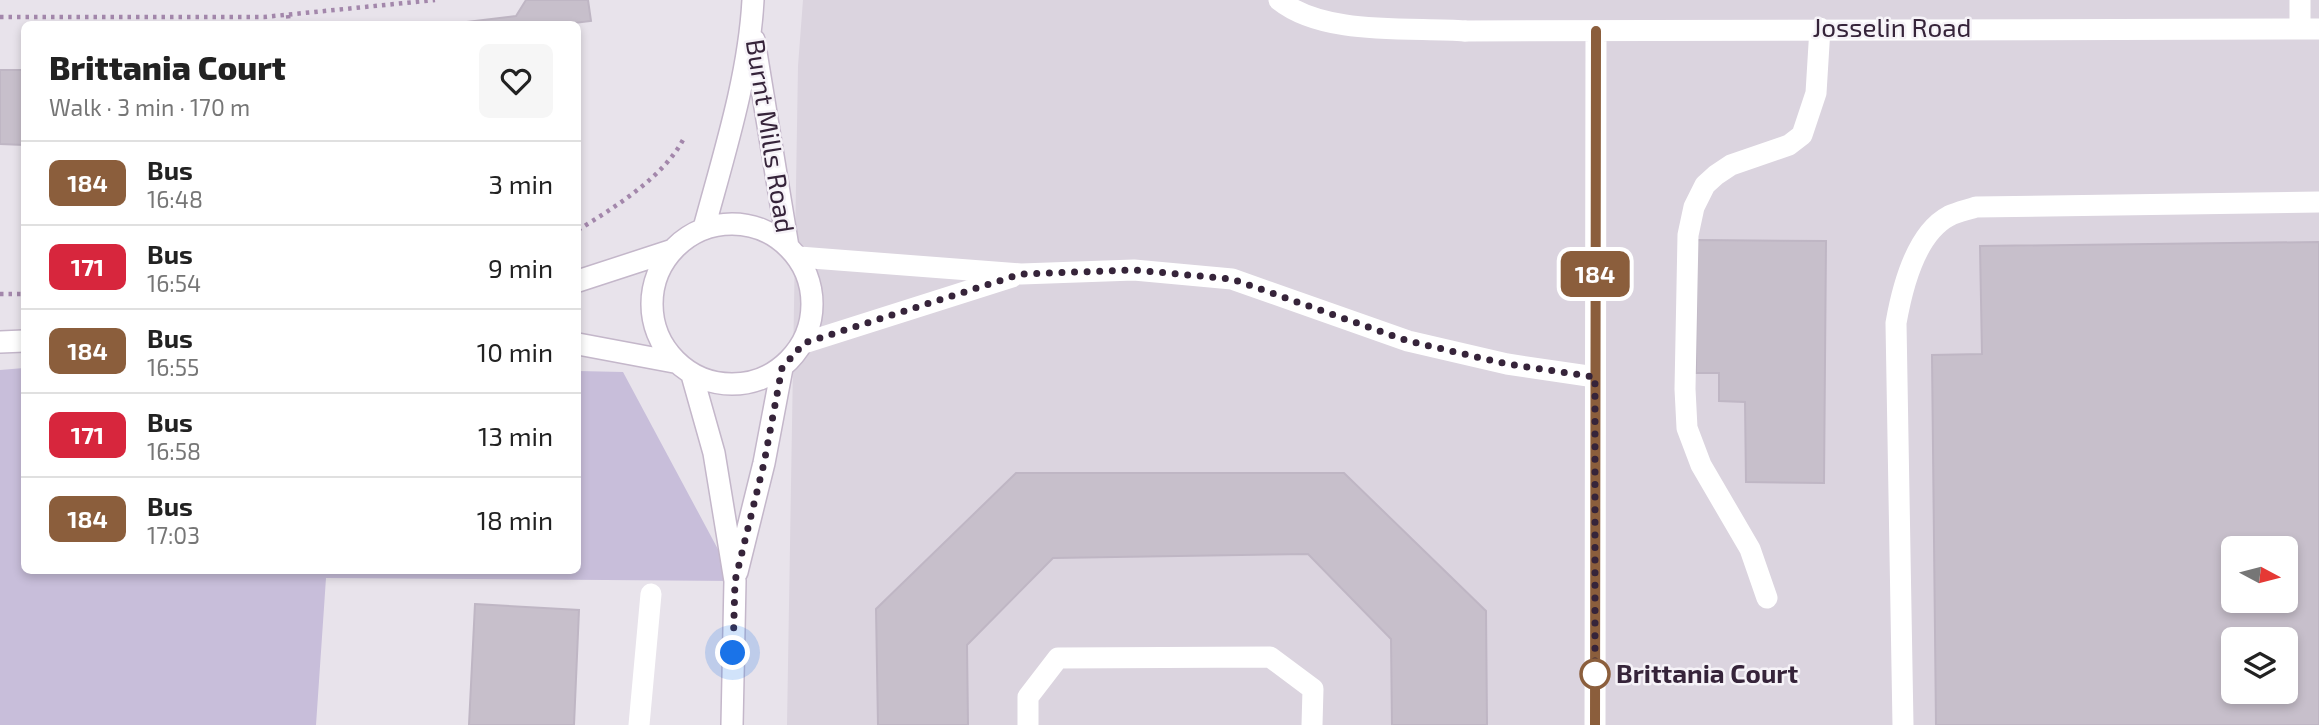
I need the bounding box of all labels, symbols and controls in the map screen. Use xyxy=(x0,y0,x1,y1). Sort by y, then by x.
street label: Josselin Road xyxy=(1813,11,1971,42)
street label: Burnt Mills Road xyxy=(741,37,802,235)
button: heart xyxy=(479,44,553,118)
text: Brittania Court xyxy=(49,47,286,87)
text: Walk · 3 min · 170 m xyxy=(49,93,250,121)
text: Bus xyxy=(147,154,193,185)
text: 184 xyxy=(67,168,108,197)
text: 3 min xyxy=(488,168,553,199)
text: 16:48 xyxy=(147,185,203,213)
text: Bus xyxy=(147,238,193,269)
line badge: 184 xyxy=(1555,251,1635,297)
text: 171 xyxy=(71,252,104,281)
text: 9 min xyxy=(488,252,553,283)
text: 184 xyxy=(1575,259,1615,288)
text: 16:54 xyxy=(147,269,201,297)
text: Bus xyxy=(147,322,193,353)
text: 184 xyxy=(67,336,108,365)
text: 10 min xyxy=(477,336,553,367)
text: 16:55 xyxy=(147,353,199,381)
text: Bus xyxy=(147,406,193,437)
text: 171 xyxy=(71,420,104,449)
text: 13 min xyxy=(478,420,553,451)
text: 16:58 xyxy=(147,437,201,465)
text: Bus xyxy=(147,490,193,521)
text: 184 xyxy=(67,504,108,533)
text: 18 min xyxy=(477,504,553,535)
text: 17:03 xyxy=(147,521,200,549)
north arrow xyxy=(2221,536,2298,612)
map controls xyxy=(2221,536,2298,704)
button: layers xyxy=(2221,627,2298,704)
your location xyxy=(715,635,750,670)
place label: Brittania Court xyxy=(1616,657,1798,688)
marker: Brittania Court xyxy=(1580,659,1610,689)

